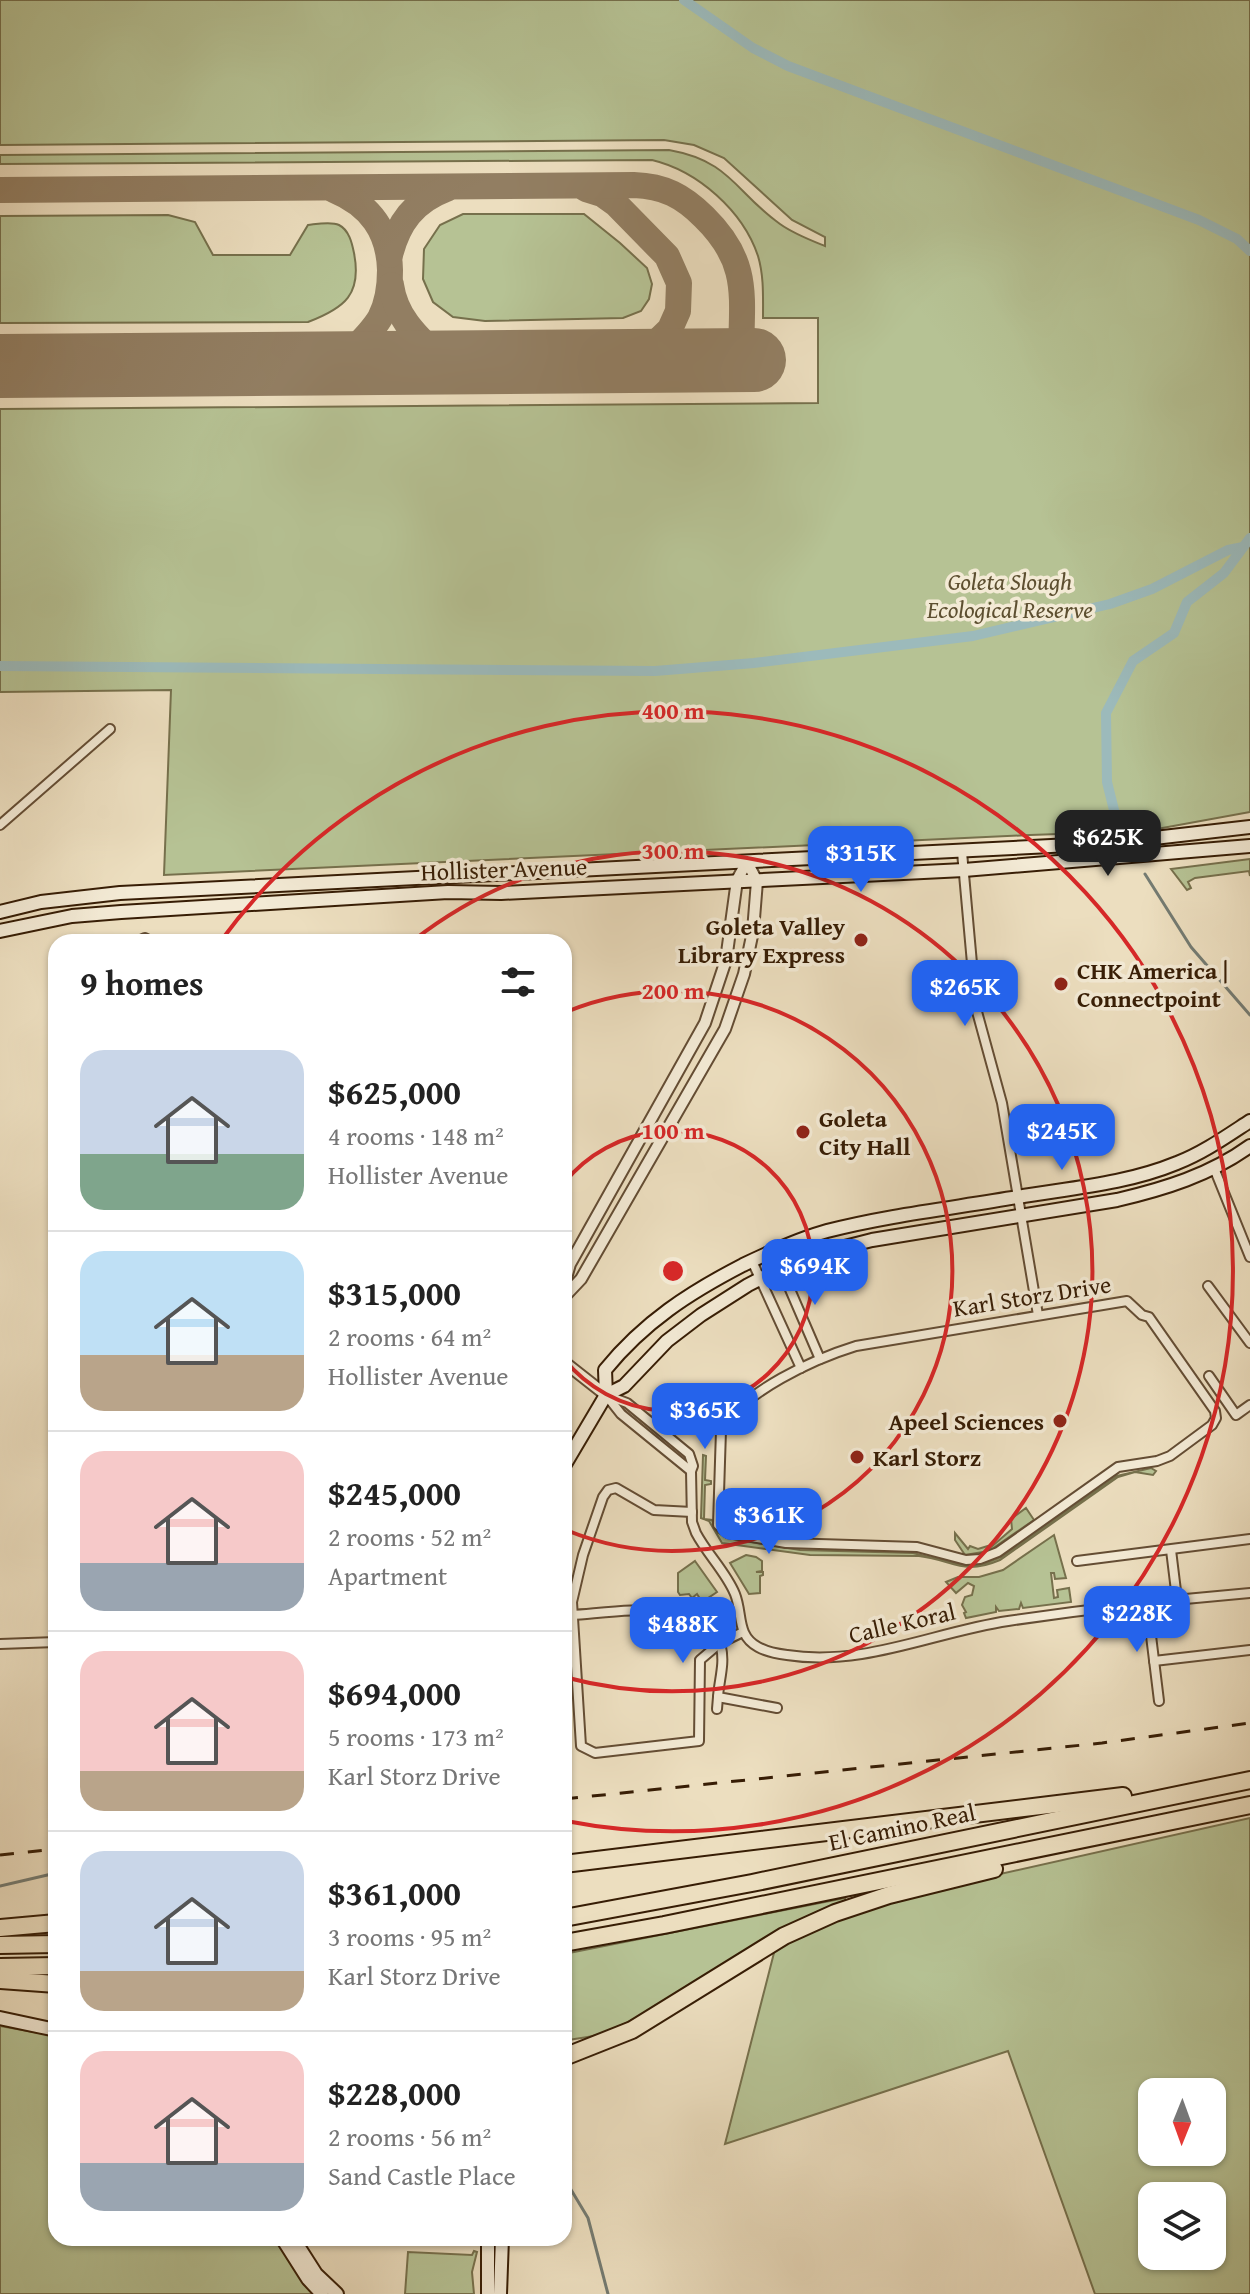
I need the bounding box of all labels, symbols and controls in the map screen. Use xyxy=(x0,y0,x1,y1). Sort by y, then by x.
park label: Goleta Slough Ecological Reserve xyxy=(926,564,1093,627)
text: 400 m xyxy=(641,693,705,728)
pin: $625K xyxy=(1052,810,1164,878)
text: $625K xyxy=(1073,816,1143,855)
pin: $315K xyxy=(805,826,917,894)
text: $315K xyxy=(826,832,896,871)
text: 300 m xyxy=(641,833,705,868)
street label: Hollister Avenue xyxy=(420,849,588,889)
place label: Goleta Valley Library Express xyxy=(678,909,846,972)
marker: Goleta Valley Library Express xyxy=(852,931,870,949)
place label: CHK America | Connectpoint xyxy=(1077,953,1228,1016)
text: 9 homes xyxy=(80,958,204,1007)
icon: filters xyxy=(496,960,540,1004)
pin: $265K xyxy=(909,960,1021,1028)
text: $265K xyxy=(930,966,1000,1005)
text: 200 m xyxy=(641,973,705,1008)
marker: CHK America | Connectpoint xyxy=(1052,975,1070,993)
text: $625,000 xyxy=(328,1067,461,1116)
icon: home xyxy=(144,1082,240,1178)
place label: Goleta City Hall xyxy=(819,1101,911,1164)
pin: $245K xyxy=(1006,1104,1118,1172)
text: $245K xyxy=(1027,1110,1097,1149)
text: 100 m xyxy=(641,1113,705,1148)
text: 4 rooms · 148 m² xyxy=(328,1116,504,1155)
marker: Goleta City Hall xyxy=(794,1123,812,1141)
text: Hollister Avenue xyxy=(328,1155,508,1194)
pin: $694K xyxy=(759,1239,871,1307)
text: $694K xyxy=(780,1245,850,1284)
centre of rings xyxy=(659,1257,687,1285)
street label: Karl Storz Drive xyxy=(951,1266,1113,1326)
text: $315,000 xyxy=(328,1268,461,1317)
icon: home xyxy=(144,1283,240,1379)
text: 2 rooms · 64 m² xyxy=(328,1317,491,1356)
text: Hollister Avenue xyxy=(328,1356,508,1395)
pin: $365K xyxy=(649,1383,761,1451)
text: $365K xyxy=(670,1389,740,1428)
place label: Apeel Sciences xyxy=(888,1404,1044,1439)
marker: Apeel Sciences xyxy=(1051,1412,1069,1430)
place label: Karl Storz xyxy=(873,1440,981,1475)
marker: Karl Storz xyxy=(848,1448,866,1466)
text: $245,000 xyxy=(328,1468,461,1517)
icon: home xyxy=(144,1483,240,1579)
pin: $361K xyxy=(713,1488,825,1556)
text: $361K xyxy=(734,1494,804,1533)
text: 2 rooms · 52 m² xyxy=(328,1517,491,1556)
text: Apartment xyxy=(328,1556,447,1595)
pin: $228K xyxy=(1081,1586,1193,1654)
text: $228K xyxy=(1102,1592,1172,1631)
street label: Calle Koral xyxy=(845,1594,959,1652)
pin: $488K xyxy=(627,1597,739,1665)
text: $488K xyxy=(648,1603,718,1642)
text: $694,000 xyxy=(328,1668,461,1717)
icon: home xyxy=(144,1683,240,1779)
text: 5 rooms · 173 m² xyxy=(328,1717,504,1756)
text: Karl Storz Drive xyxy=(328,1756,501,1795)
street label: El Camino Real xyxy=(825,1794,979,1860)
text: $361,000 xyxy=(328,1868,461,1917)
icon: home xyxy=(144,1883,240,1979)
text: 3 rooms · 95 m² xyxy=(328,1917,491,1956)
text: Karl Storz Drive xyxy=(328,1956,501,1995)
text: $228,000 xyxy=(328,2068,461,2117)
north arrow xyxy=(1138,2078,1226,2166)
map controls xyxy=(1138,2078,1226,2270)
icon: home xyxy=(144,2083,240,2179)
text: 2 rooms · 56 m² xyxy=(328,2117,491,2156)
text: Sand Castle Place xyxy=(328,2156,516,2195)
button: layers xyxy=(1138,2182,1226,2270)

